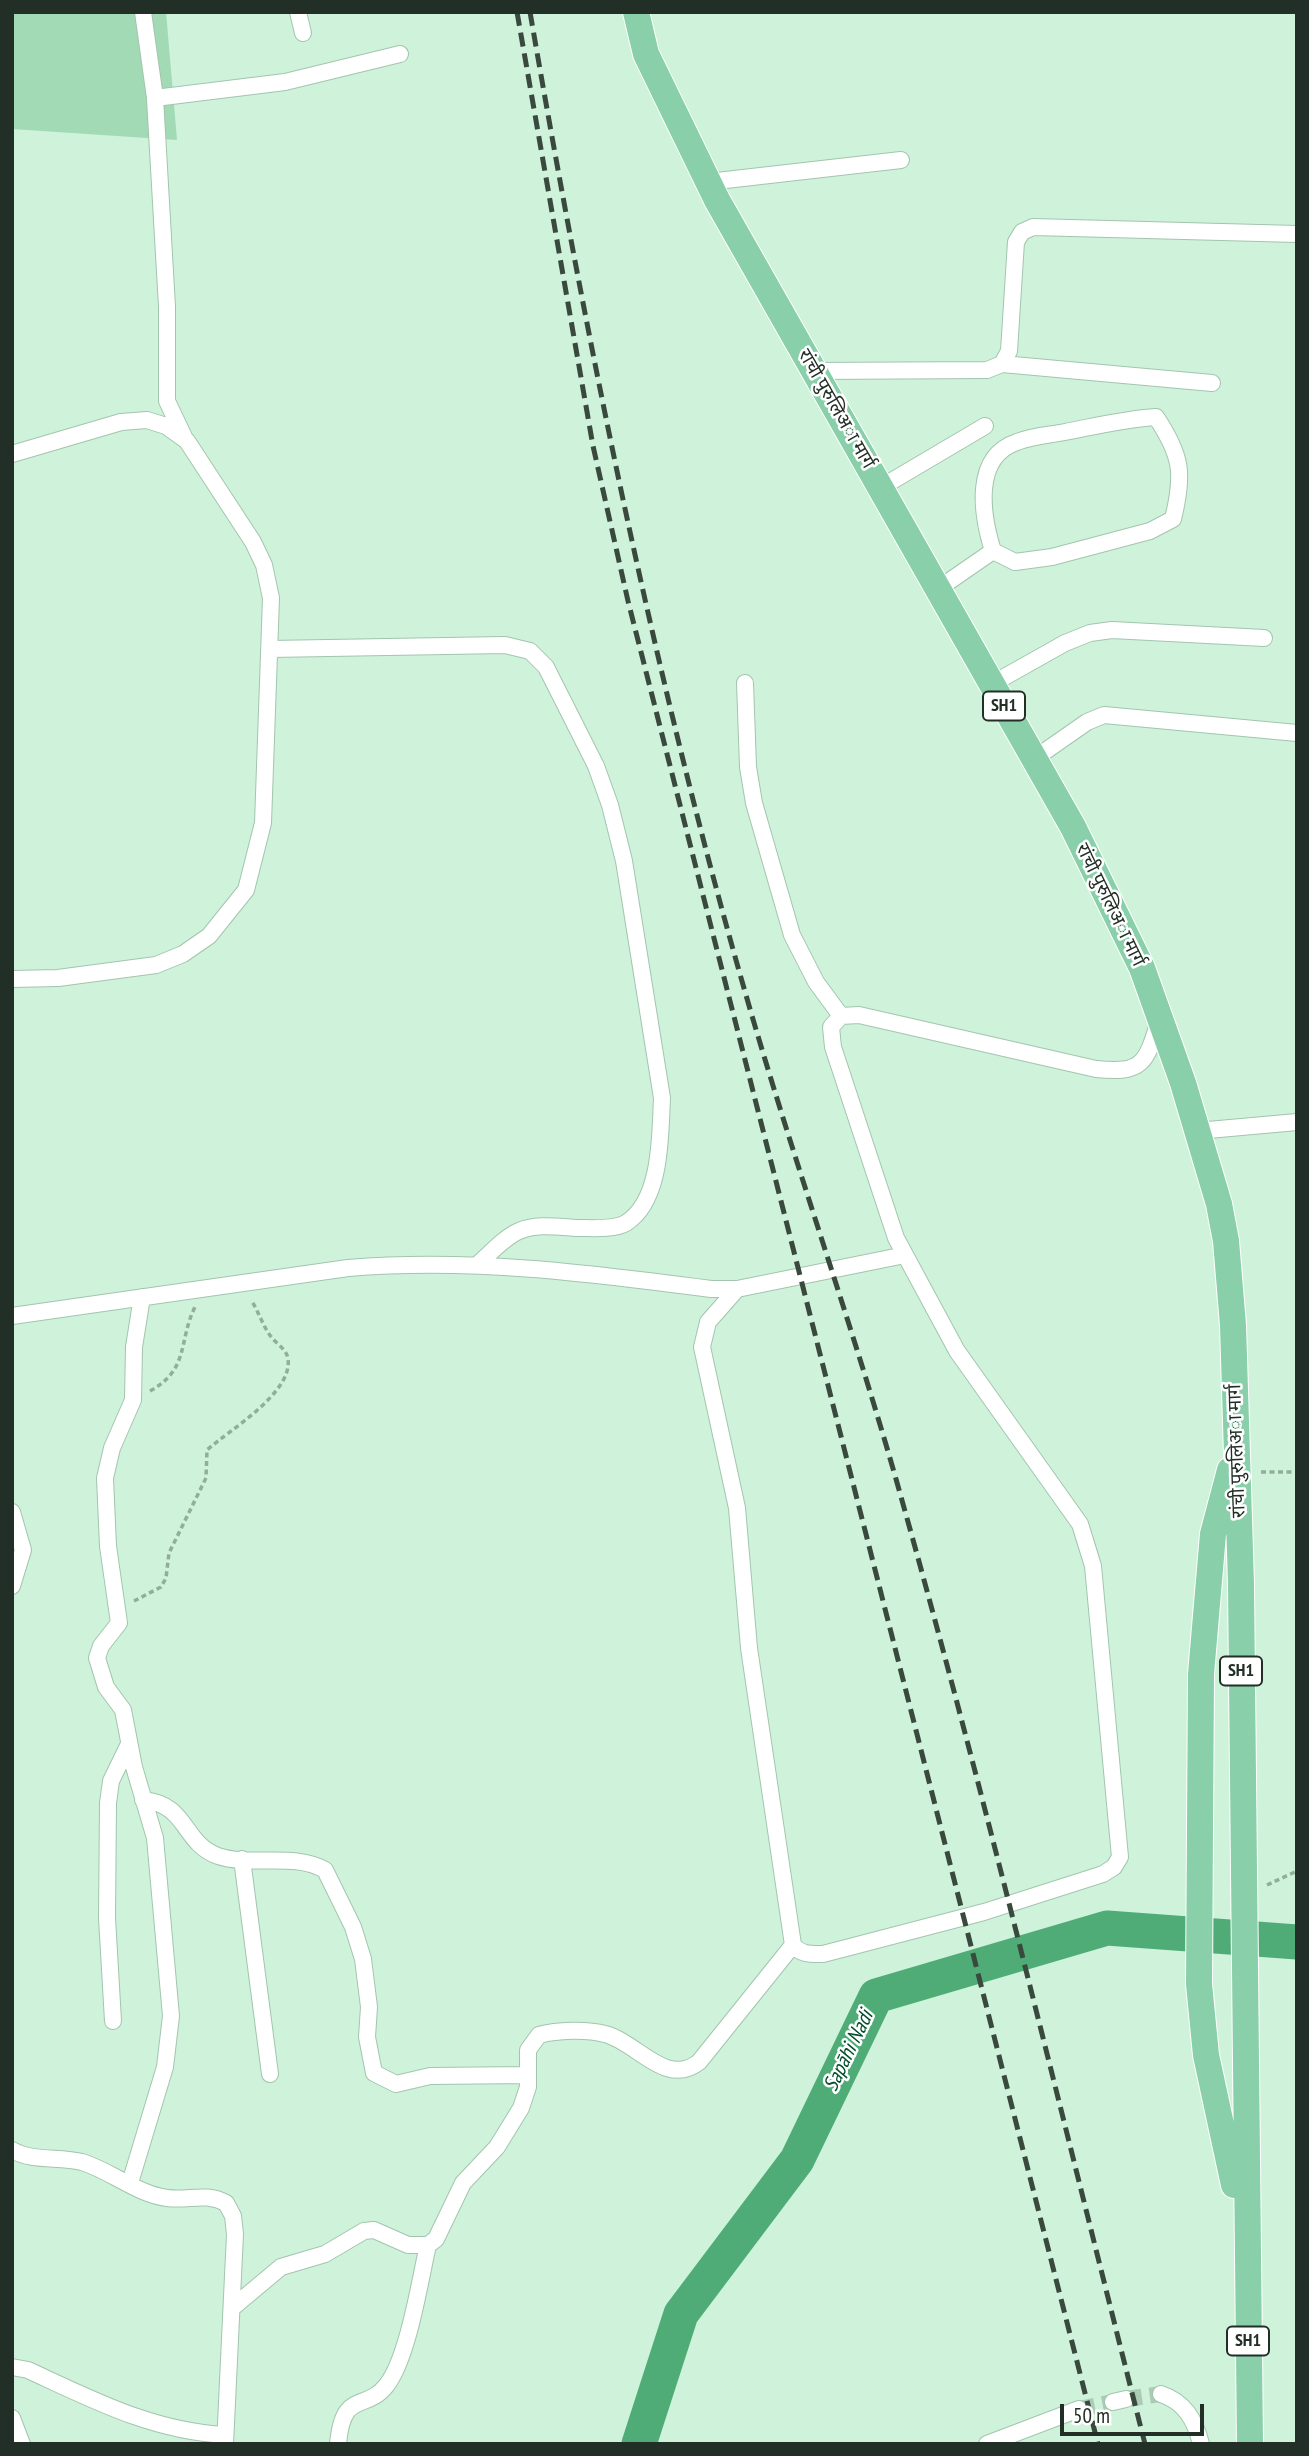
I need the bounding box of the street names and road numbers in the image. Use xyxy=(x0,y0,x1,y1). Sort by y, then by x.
street label: रांची पुरुलिअा मार्ग xyxy=(793,345,879,473)
road number: SH1 xyxy=(983,692,1025,720)
street label: रांची पुरुलिअा मार्ग xyxy=(1070,840,1150,970)
street label: रांची पुरुलिअा मार्ग xyxy=(1223,1384,1251,1518)
road number: SH1 xyxy=(1220,1656,1262,1686)
road number: SH1 xyxy=(1227,2326,1269,2356)

